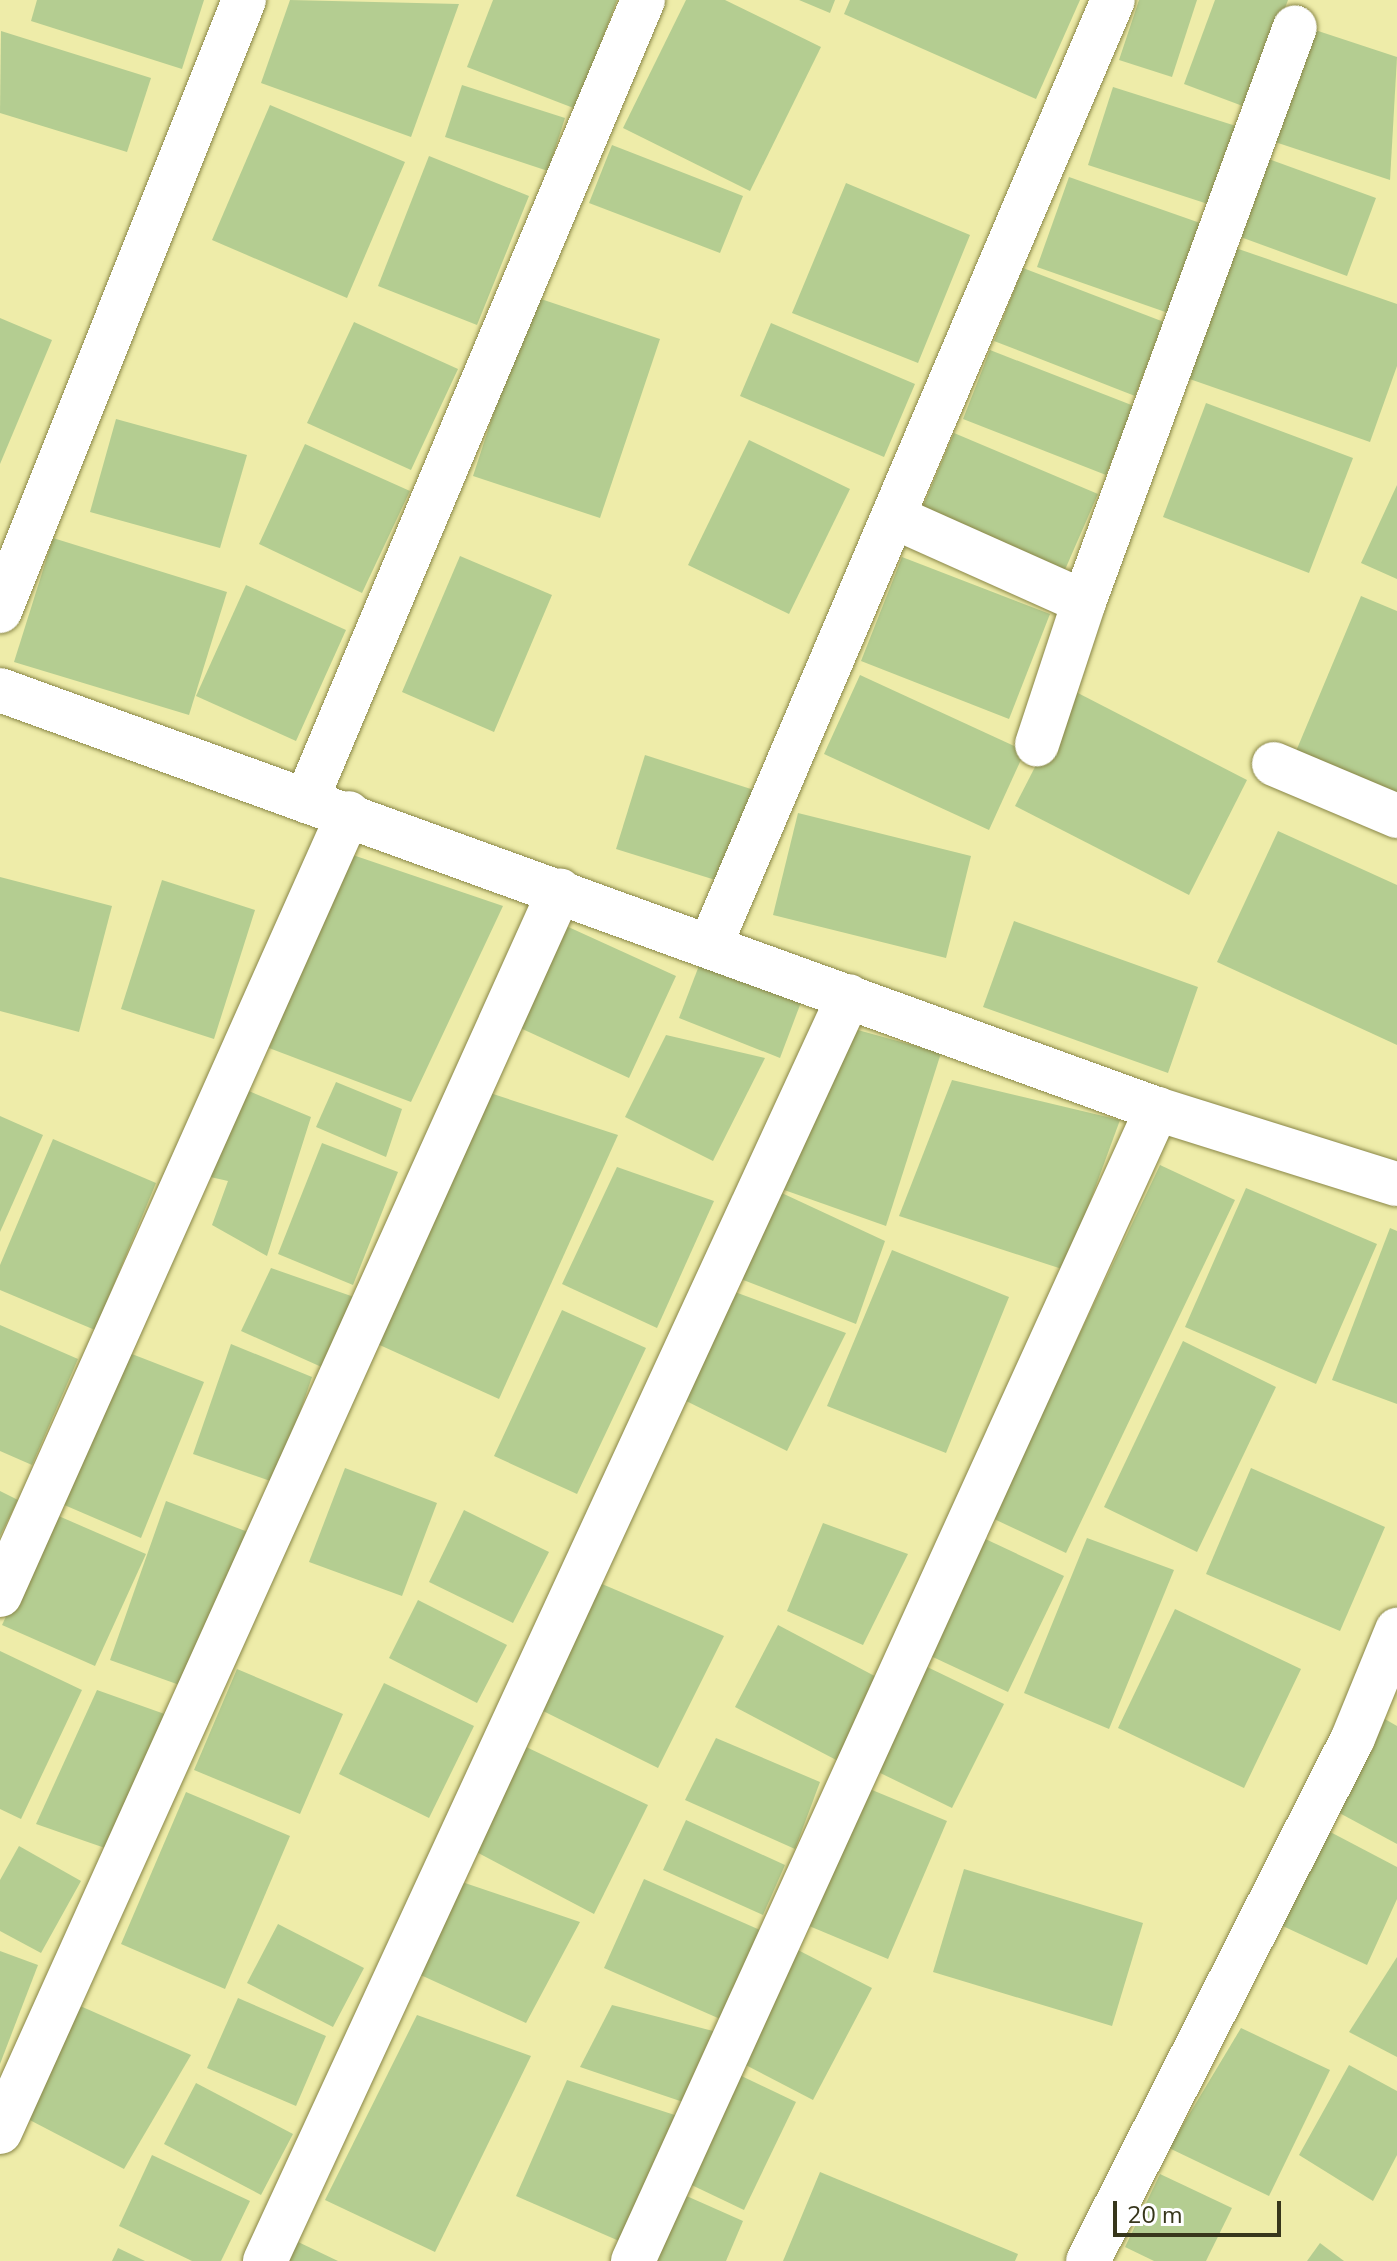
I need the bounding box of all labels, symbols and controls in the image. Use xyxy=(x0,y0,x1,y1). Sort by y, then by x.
scale bar xyxy=(1117,2185,1285,2235)
text: 20 m xyxy=(1127,2199,1183,2231)

